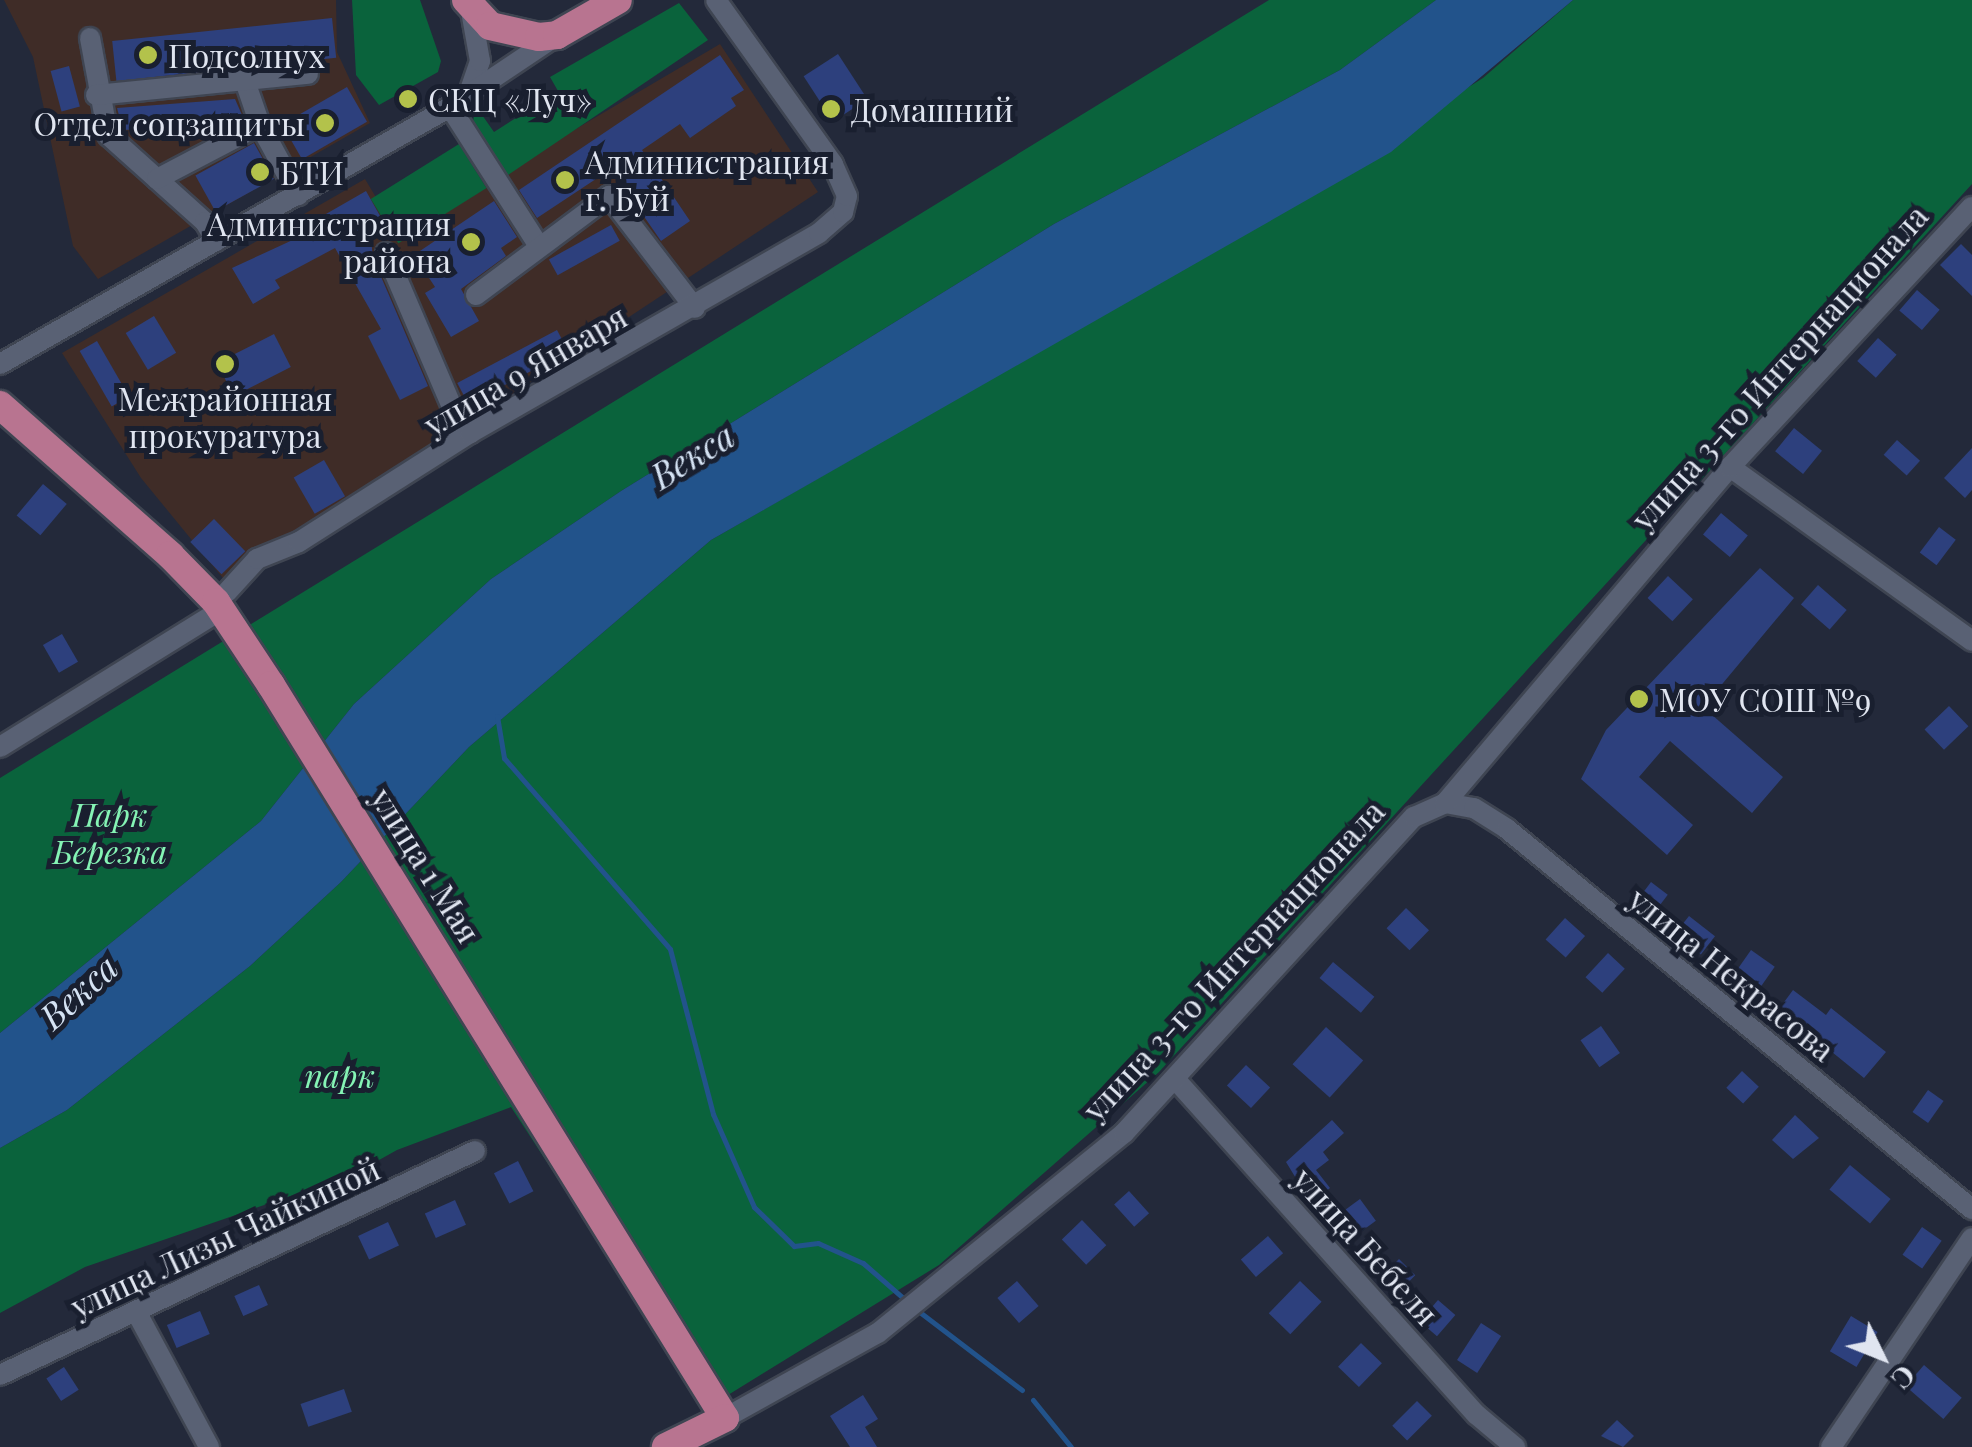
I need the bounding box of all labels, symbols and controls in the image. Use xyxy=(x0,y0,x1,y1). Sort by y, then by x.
place label: Подсолнух xyxy=(168,36,325,74)
marker: Подсолнух xyxy=(137,44,159,66)
place label: СКЦ «Луч» xyxy=(428,80,592,118)
marker: СКЦ «Луч» xyxy=(397,88,419,110)
place label: Домашний xyxy=(851,90,1013,128)
marker: Домашний xyxy=(820,98,842,120)
place label: Отдел соцзащиты xyxy=(33,104,305,142)
marker: Отдел соцзащиты xyxy=(314,112,336,134)
place label: Администрация г. Буй xyxy=(585,143,829,218)
place label: БТИ xyxy=(280,153,344,191)
marker: БТИ xyxy=(249,161,271,183)
marker: Администрация г. Буй xyxy=(554,169,576,191)
street label: улица 3-го Интернационала xyxy=(1623,197,1935,537)
place label: Администрация района xyxy=(207,205,451,280)
marker: Администрация района xyxy=(460,231,482,253)
street label: улица 9 Января xyxy=(417,296,633,444)
marker: Межрайонная прокуратура xyxy=(214,353,236,375)
place label: Межрайонная прокуратура xyxy=(118,380,332,455)
water label: Векса xyxy=(643,414,741,496)
place label: МОУ СОШ №9 xyxy=(1659,680,1871,718)
marker: МОУ СОШ №9 xyxy=(1628,688,1650,710)
street label: улица 1 Мая xyxy=(363,781,489,949)
street label: улица 3-го Интернационала xyxy=(1074,792,1392,1128)
park label: Парк Березка xyxy=(53,796,167,871)
street label: улица Некрасова xyxy=(1621,879,1843,1069)
water label: Векса xyxy=(30,945,126,1037)
park label: парк xyxy=(305,1056,375,1094)
street label: улица Лизы Чайкиной xyxy=(64,1149,386,1325)
street label: улица Бебеля xyxy=(1285,1160,1447,1332)
north arrow xyxy=(1832,1307,1932,1407)
text: С xyxy=(1884,1358,1925,1398)

